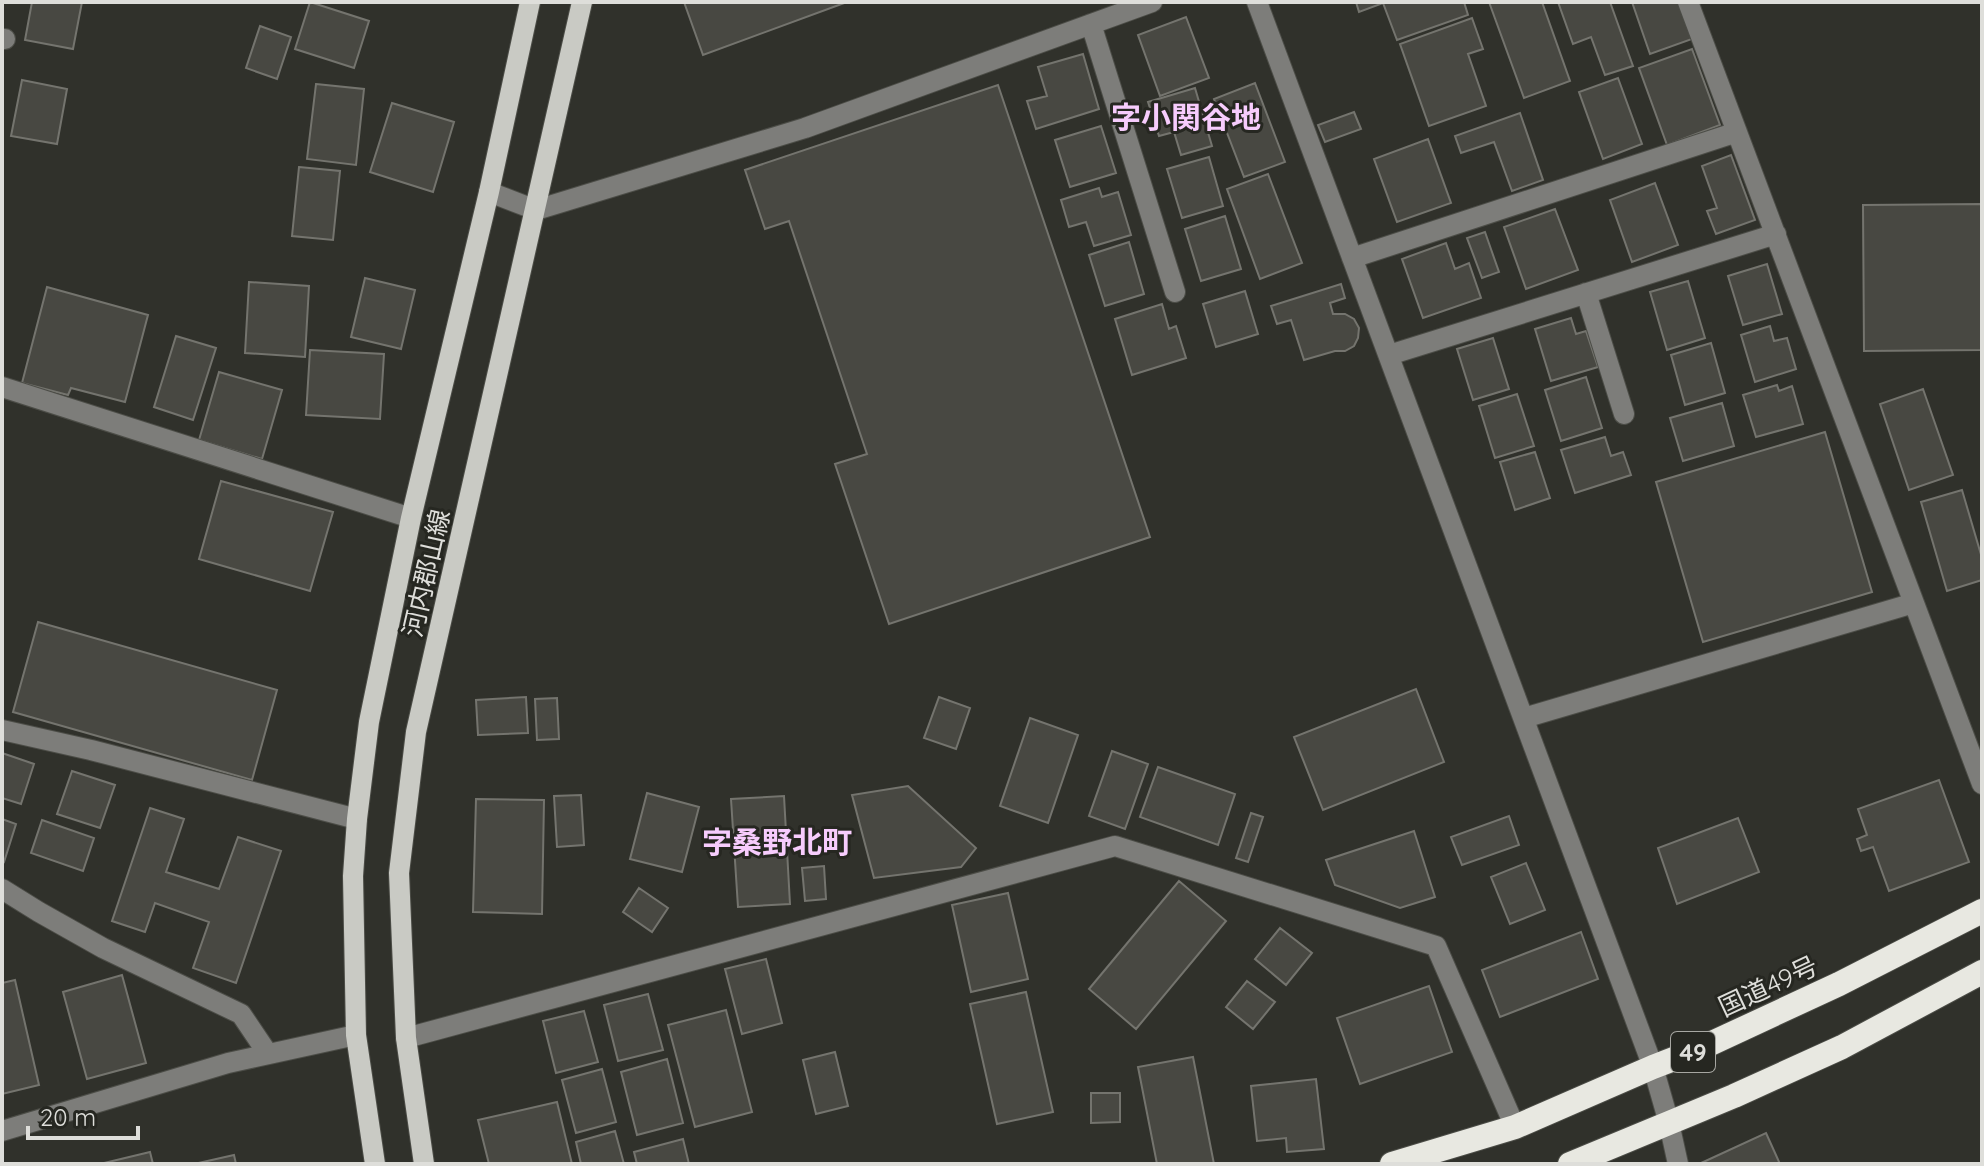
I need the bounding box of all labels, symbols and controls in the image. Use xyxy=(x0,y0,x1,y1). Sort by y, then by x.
district label: 字小関谷地 xyxy=(1111,98,1261,136)
street label: 河内郡山線 xyxy=(395,506,457,640)
district label: 字桑野北町 xyxy=(702,823,852,861)
street label: 国道49号 xyxy=(1713,949,1823,1023)
road number: 49 xyxy=(1671,1032,1715,1072)
scale bar xyxy=(28,1090,138,1140)
text: 20 m xyxy=(40,1102,96,1132)

